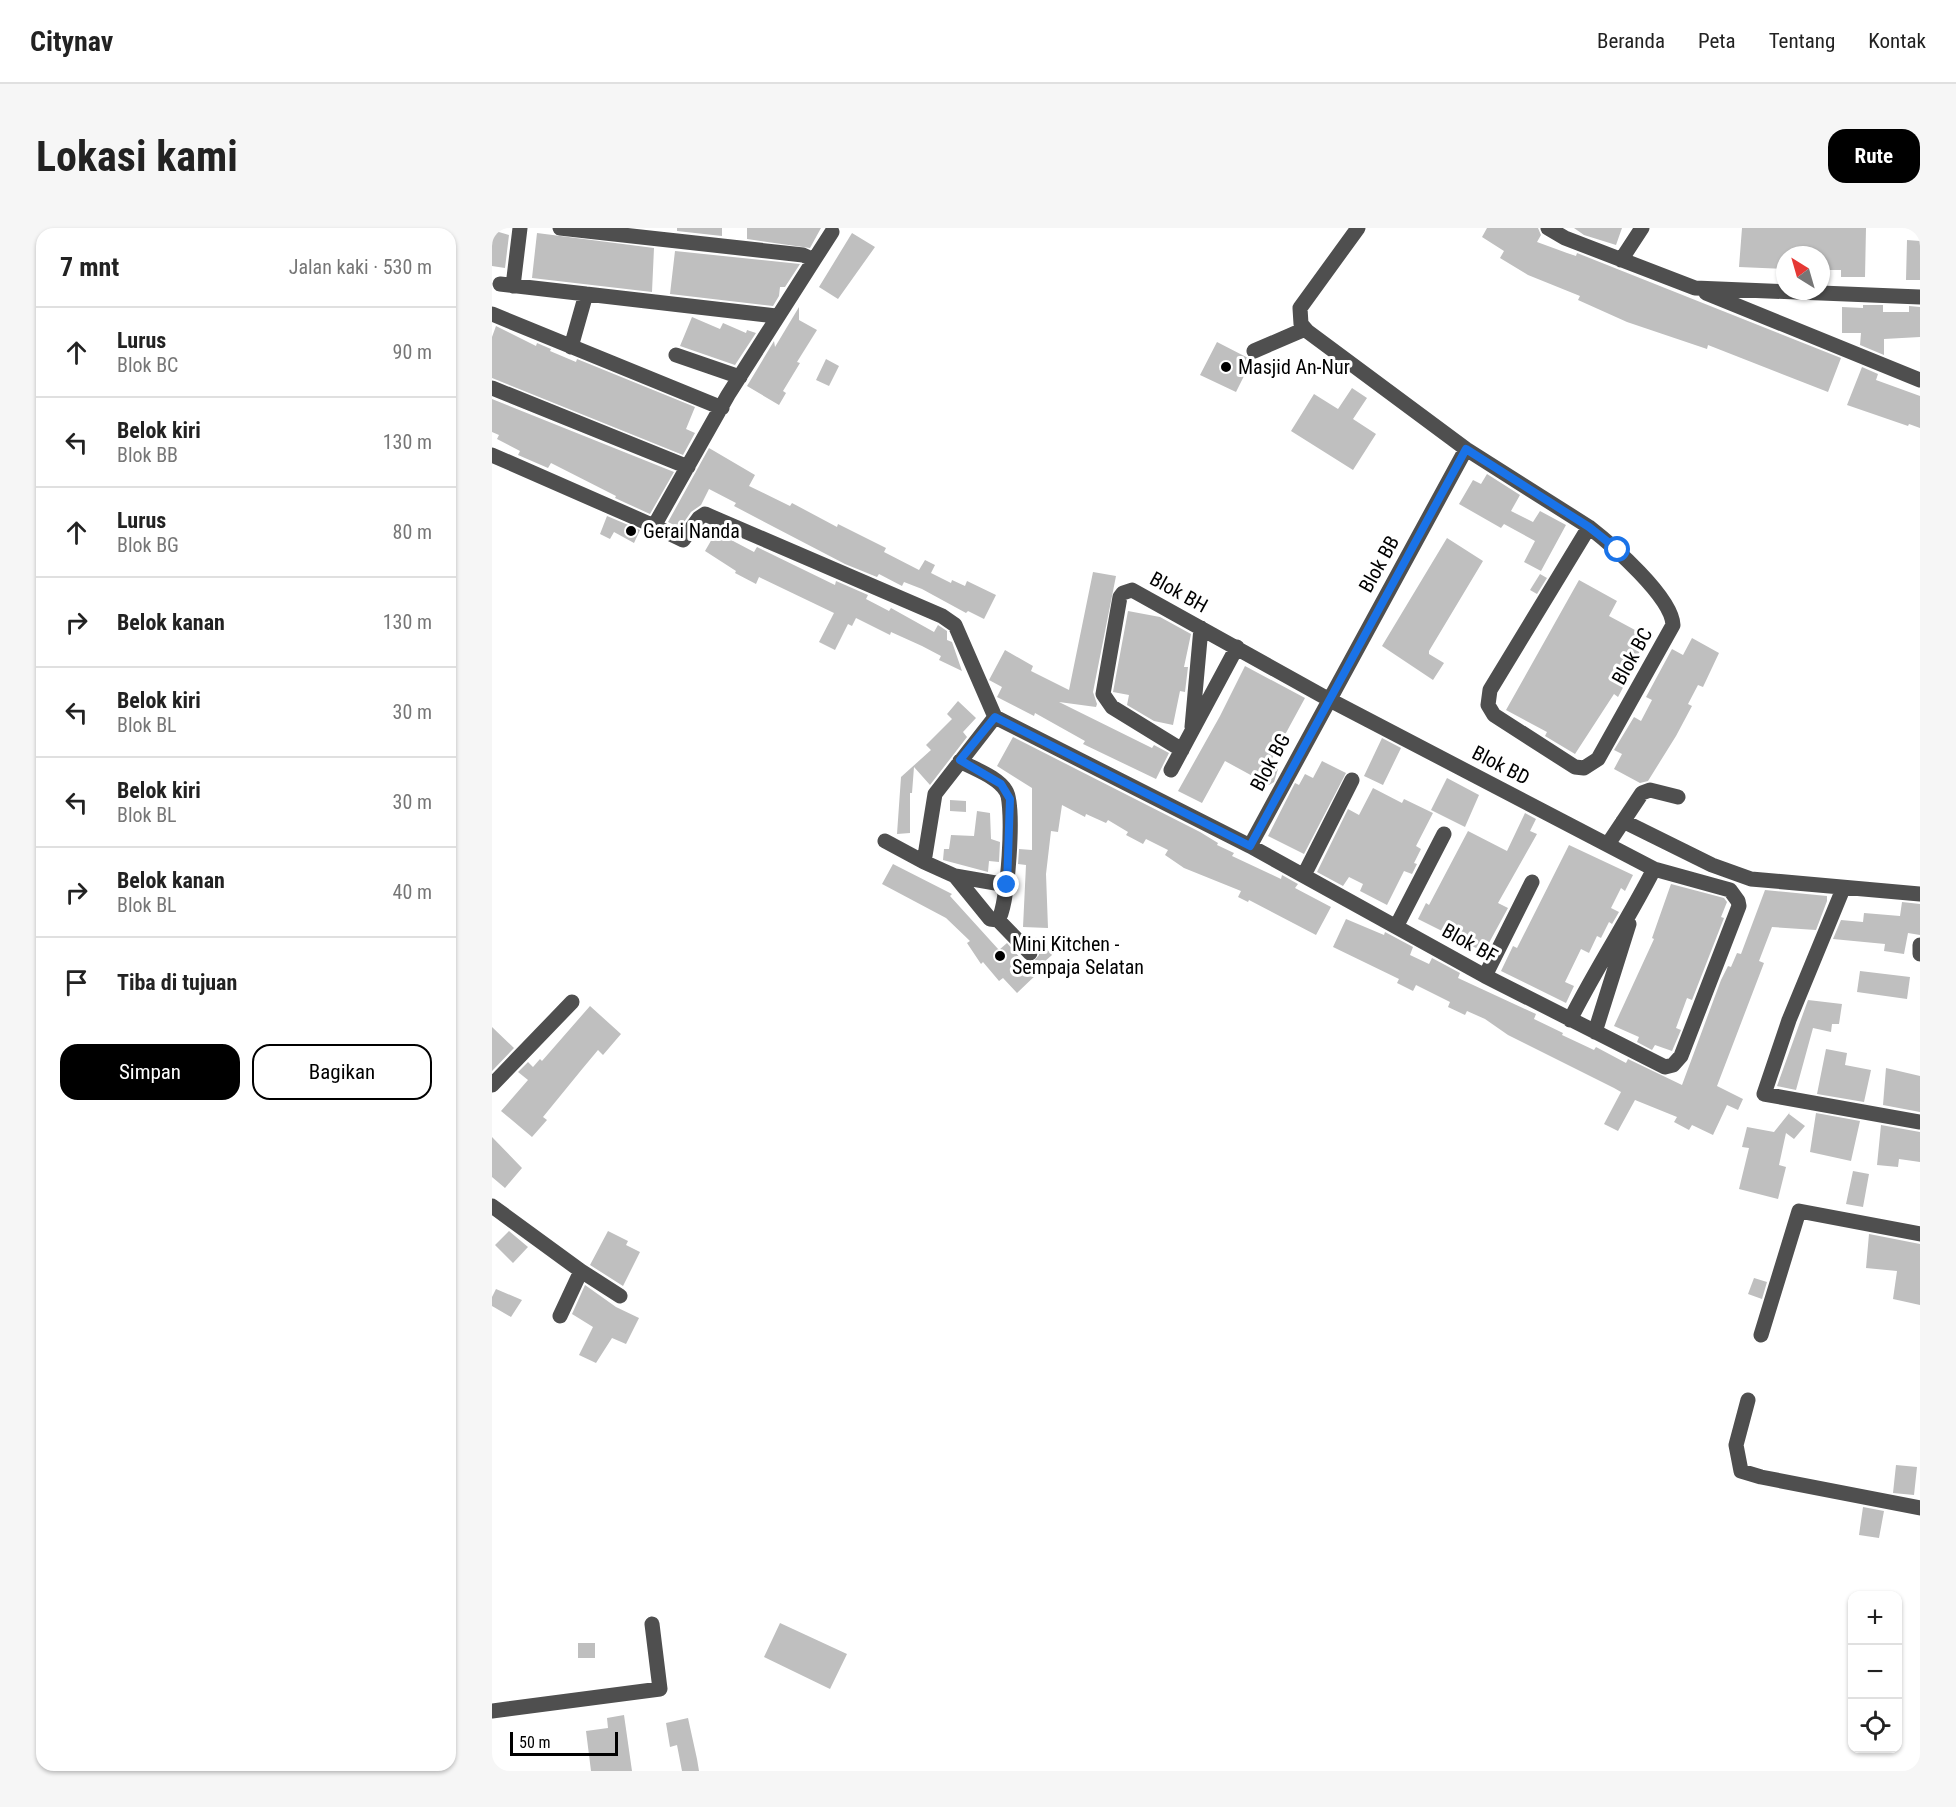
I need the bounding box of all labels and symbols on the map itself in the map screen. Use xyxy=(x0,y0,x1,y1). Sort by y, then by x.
north arrow xyxy=(1776,246,1830,300)
place label: Masjid An-Nur xyxy=(1238,355,1350,379)
marker: Masjid An-Nur xyxy=(1219,360,1233,374)
place label: Gerai Nanda xyxy=(643,519,740,543)
marker: Gerai Nanda xyxy=(624,524,638,538)
street label: Blok BB xyxy=(1354,532,1404,596)
route start xyxy=(1604,536,1630,562)
street label: Blok BH xyxy=(1146,566,1212,618)
street label: Blok BC xyxy=(1607,623,1657,689)
street label: Blok BG xyxy=(1245,729,1295,795)
street label: Blok BD xyxy=(1468,740,1534,790)
route end xyxy=(993,871,1019,897)
street label: Blok BF xyxy=(1438,918,1502,968)
place label: Mini Kitchen - Sempaja Selatan xyxy=(1012,932,1144,979)
marker: Mini Kitchen - Sempaja Selatan xyxy=(993,949,1007,963)
scale bar xyxy=(510,1729,618,1756)

